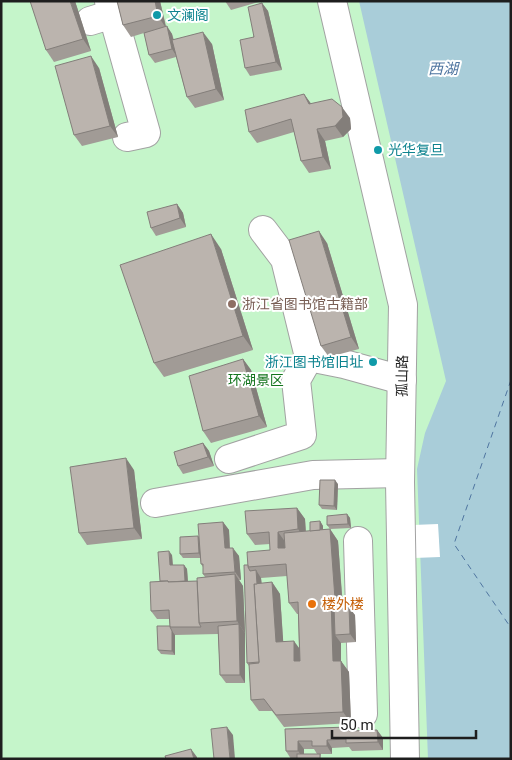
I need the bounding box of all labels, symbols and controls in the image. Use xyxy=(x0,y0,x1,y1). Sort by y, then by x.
place label: 文澜阁 xyxy=(167,7,209,23)
marker: 文澜阁 xyxy=(151,9,163,21)
water label: 西湖 xyxy=(428,60,460,78)
place label: 光华复旦 xyxy=(388,142,444,158)
marker: 光华复旦 xyxy=(372,144,384,156)
place label: 浙江省图书馆古籍部 xyxy=(242,296,368,312)
marker: 浙江省图书馆古籍部 xyxy=(226,298,238,310)
place label: 浙江图书馆旧址 xyxy=(265,354,363,370)
street label: 孤山路 xyxy=(394,355,410,397)
marker: 浙江图书馆旧址 xyxy=(367,356,379,368)
park label: 环湖景区 xyxy=(228,372,284,388)
place label: 楼外楼 xyxy=(322,596,364,612)
marker: 楼外楼 xyxy=(306,598,318,610)
scale bar xyxy=(332,708,476,740)
text: 50 m xyxy=(340,716,374,734)

